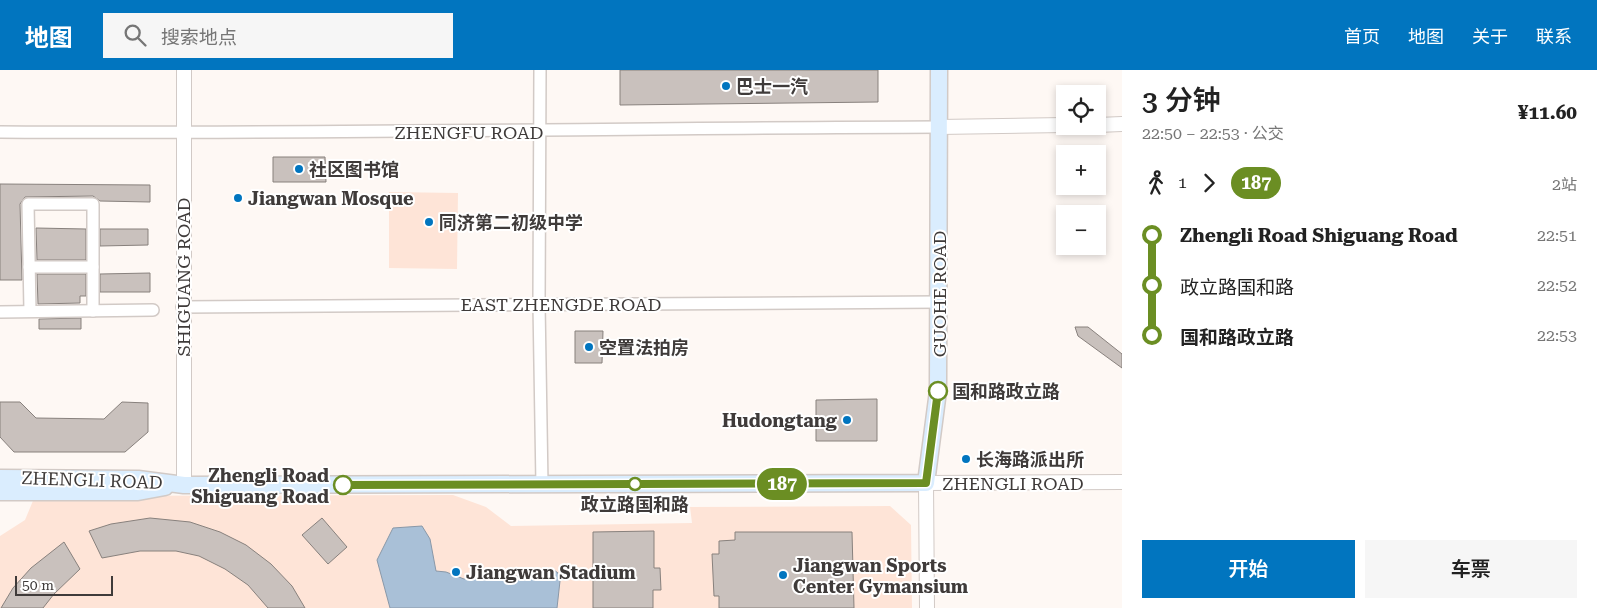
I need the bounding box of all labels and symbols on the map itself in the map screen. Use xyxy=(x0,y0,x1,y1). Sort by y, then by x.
place label: 巴士一汽 xyxy=(736,76,808,97)
marker: 巴士一汽 xyxy=(720,80,732,92)
street label: ZHENGFU ROAD xyxy=(395,122,543,143)
place label: 社区图书馆 xyxy=(309,159,399,180)
marker: 社区图书馆 xyxy=(293,163,305,175)
place label: Jiangwan Mosque xyxy=(248,188,414,209)
marker: Jiangwan Mosque xyxy=(232,192,244,204)
street label: SHIGUANG ROAD xyxy=(173,197,194,357)
place label: 同济第二初级中学 xyxy=(439,212,583,233)
marker: 同济第二初级中学 xyxy=(423,216,435,228)
street label: GUOHE ROAD xyxy=(929,231,950,357)
street label: EAST ZHENGDE ROAD xyxy=(461,294,662,315)
place label: 空置法拍房 xyxy=(599,337,689,358)
marker: 空置法拍房 xyxy=(583,341,595,353)
marker: 国和路政立路 xyxy=(928,381,948,401)
place label: 国和路政立路 xyxy=(952,381,1060,402)
place label: Hudongtang xyxy=(722,410,838,431)
marker: Hudongtang xyxy=(841,414,853,426)
place label: 长海路派出所 xyxy=(976,449,1084,470)
marker: 长海路派出所 xyxy=(960,453,972,465)
place label: Zhengli Road Shiguang Road xyxy=(191,465,329,507)
street label: ZHENGLI ROAD xyxy=(21,467,163,493)
line badge: 187 xyxy=(753,468,811,500)
street label: ZHENGLI ROAD xyxy=(942,473,1084,494)
marker: Zhengli Road Shiguang Road xyxy=(333,475,353,495)
marker: 政立路国和路 xyxy=(628,477,642,491)
place label: 政立路国和路 xyxy=(581,494,689,515)
place label: Jiangwan Sports Center Gymansium xyxy=(793,555,969,597)
place label: Jiangwan Stadium xyxy=(466,562,636,583)
marker: Jiangwan Stadium xyxy=(450,566,462,578)
marker: Jiangwan Sports Center Gymansium xyxy=(777,569,789,581)
scale bar xyxy=(15,573,112,596)

